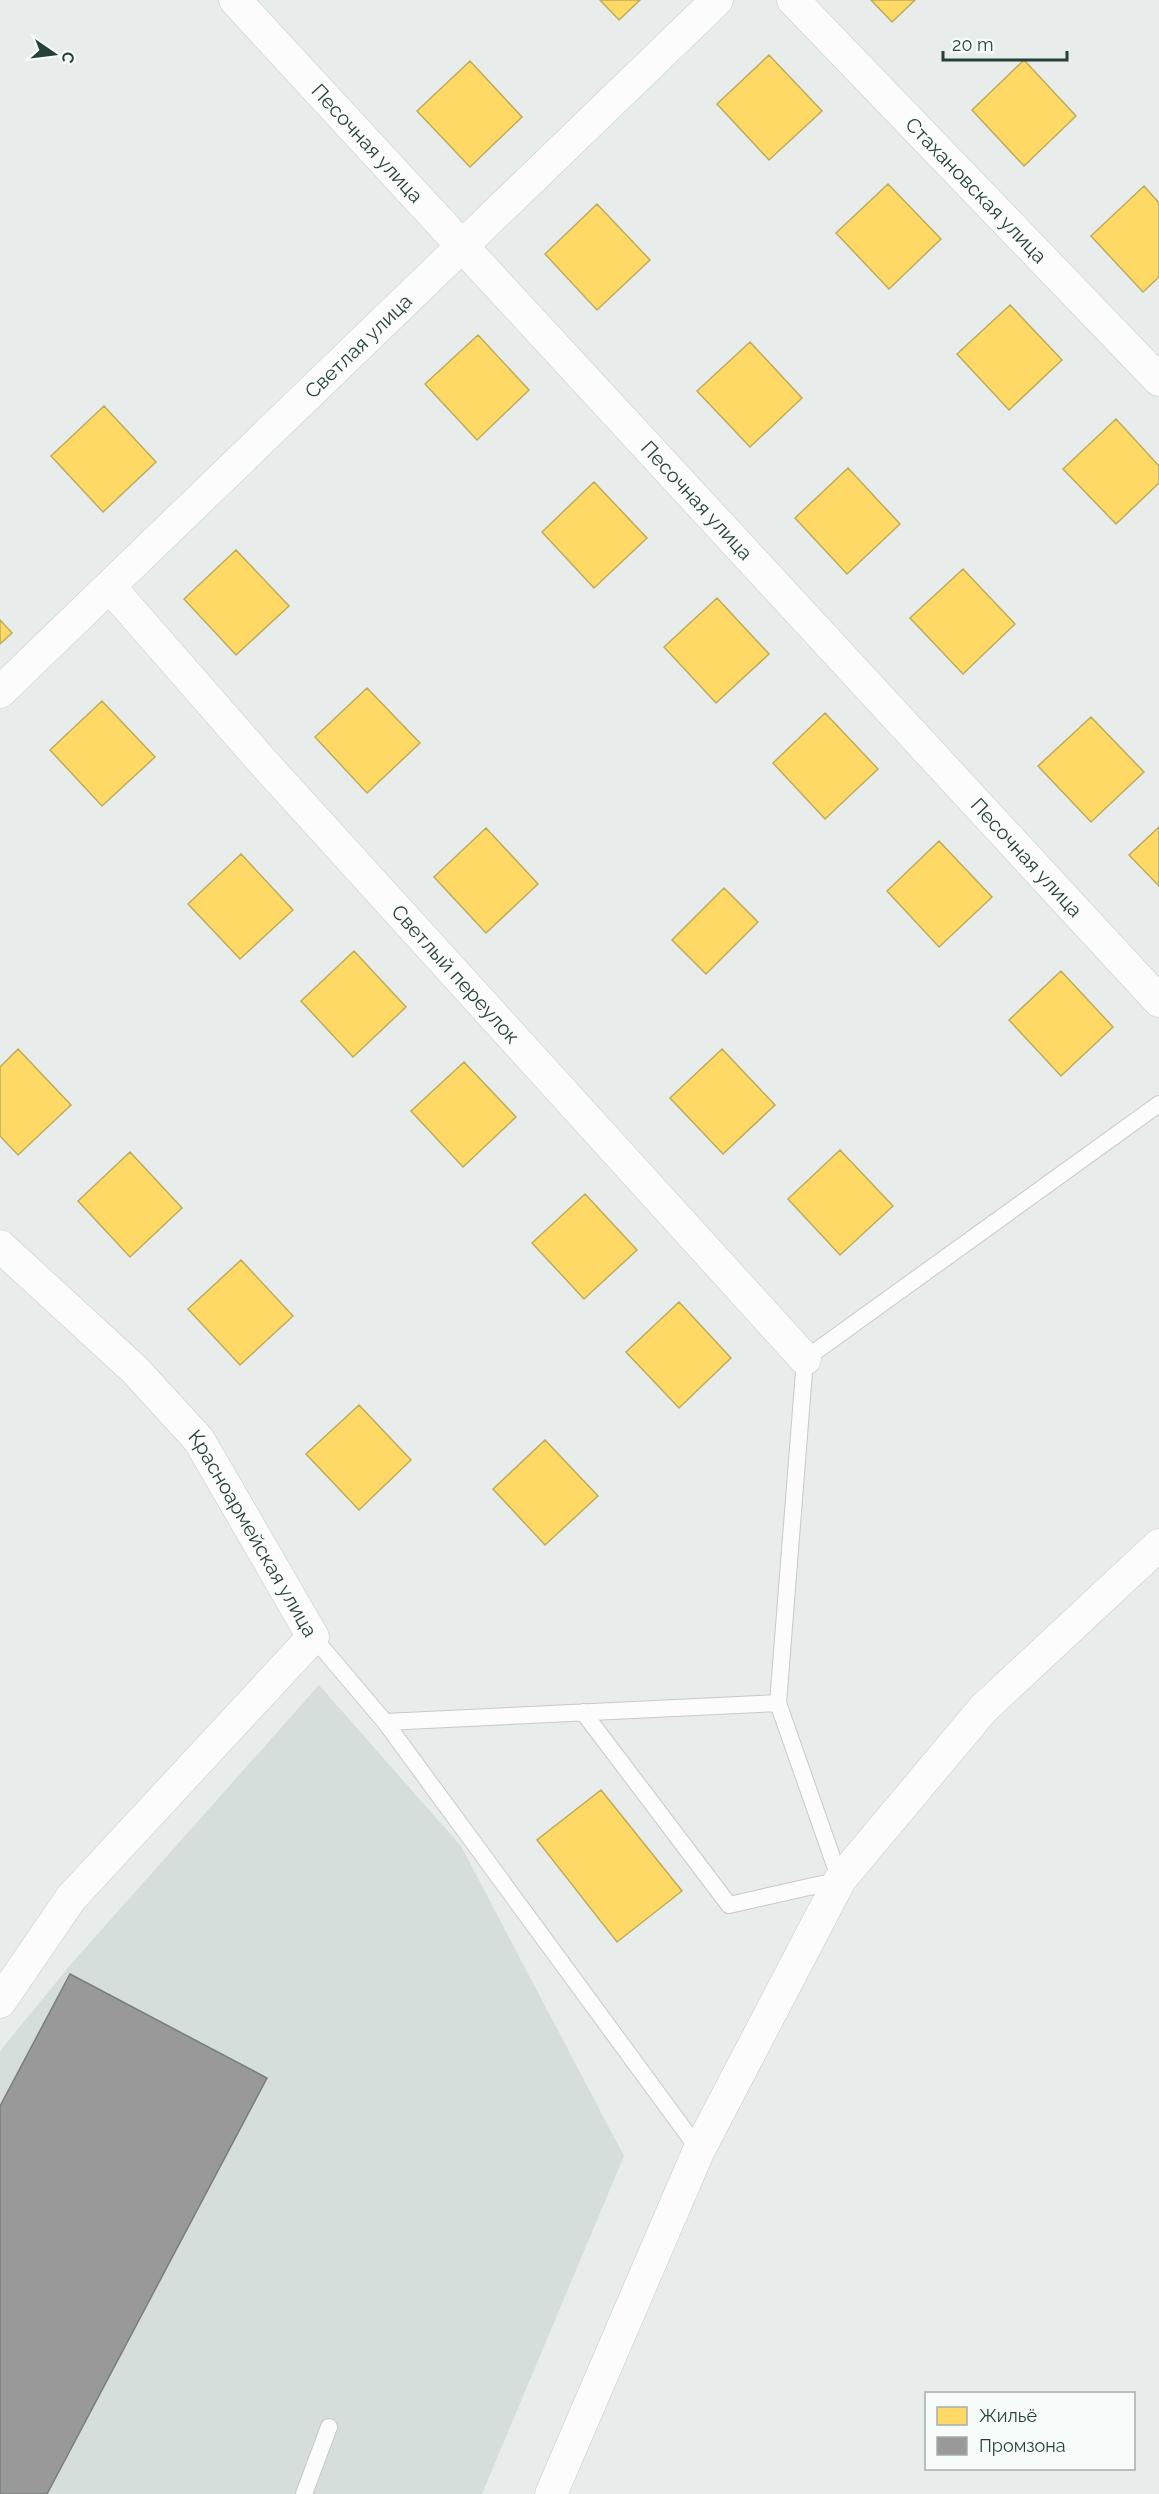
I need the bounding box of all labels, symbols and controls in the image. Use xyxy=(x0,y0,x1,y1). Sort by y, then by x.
north arrow xyxy=(24,24,84,84)
scale bar xyxy=(943,24,1068,62)
text: 20 m xyxy=(952,34,994,55)
text: С xyxy=(58,50,79,65)
street label: Песочная улица xyxy=(306,79,428,208)
street label: Стахановская улица xyxy=(901,112,1052,268)
street label: Светлая улица xyxy=(300,289,417,403)
street label: Песочная улица xyxy=(636,436,758,565)
street label: Песочная улица xyxy=(966,793,1087,922)
street label: Светлый переулок xyxy=(386,900,525,1049)
street label: Красноармейская улица xyxy=(184,1425,322,1641)
legend xyxy=(925,2392,1135,2470)
text: Жильё xyxy=(979,2405,1037,2426)
text: Промзона xyxy=(979,2435,1066,2456)

